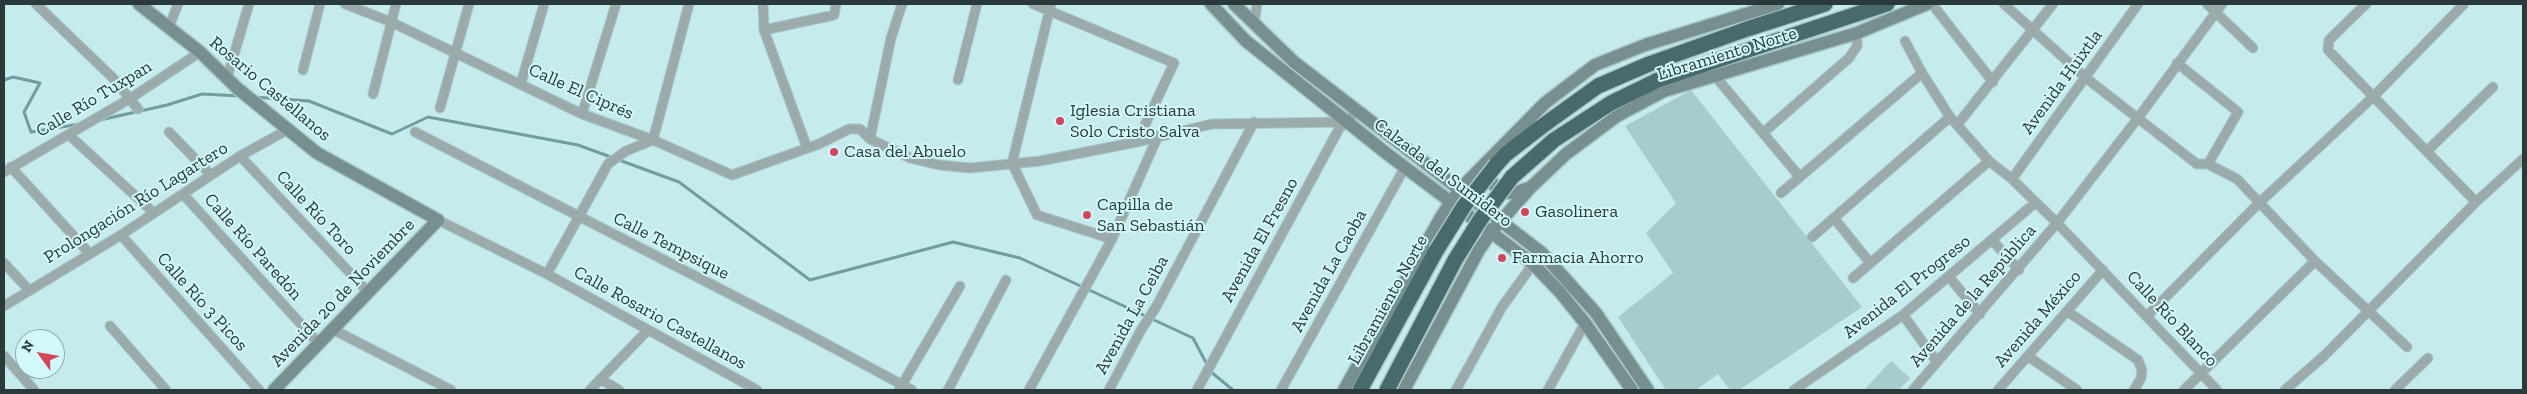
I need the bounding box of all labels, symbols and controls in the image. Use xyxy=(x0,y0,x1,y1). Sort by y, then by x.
street label: Libramiento Norte xyxy=(1655,22,1799,86)
street label: Avenida Huixtla xyxy=(2017,26,2107,138)
street label: Rosario Castellanos xyxy=(205,32,335,146)
street label: Calle Río Tuxpan xyxy=(32,56,156,142)
street label: Calle El Ciprés xyxy=(525,59,637,125)
place label: Iglesia Cristiana Solo Cristo Salva xyxy=(1070,100,1200,142)
street label: Calzada del Sumidero xyxy=(1370,114,1516,232)
marker: Iglesia Cristiana Solo Cristo Salva xyxy=(1054,115,1066,127)
street label: Prolongación Río Lagartero xyxy=(40,137,232,269)
place label: Casa del Abuelo xyxy=(844,141,966,163)
marker: Casa del Abuelo xyxy=(828,146,840,158)
street label: Calle Río Toro xyxy=(271,166,361,260)
street label: Avenida El Fresno xyxy=(1217,174,1303,306)
street label: Calle Río Paredón xyxy=(199,189,307,305)
place label: Capilla de San Sebastián xyxy=(1097,194,1205,236)
place label: Gasolinera xyxy=(1535,201,1618,223)
street label: Avenida La Caoba xyxy=(1286,206,1372,336)
marker: Gasolinera xyxy=(1519,206,1531,218)
street label: Calle Tempsique xyxy=(609,207,733,285)
marker: Capilla de San Sebastián xyxy=(1081,209,1093,221)
street label: Avenida 20 de Noviembre xyxy=(266,214,420,372)
street label: Avenida de la República xyxy=(1905,220,2041,372)
street label: Libramiento Norte xyxy=(1343,231,1433,369)
street label: Avenida El Progreso xyxy=(1839,231,1975,343)
place label: Farmacia Ahorro xyxy=(1512,247,1644,269)
street label: Calle Río 3 Picos xyxy=(152,248,252,356)
street label: Avenida La Ceiba xyxy=(1091,252,1173,378)
marker: Farmacia Ahorro xyxy=(1496,252,1508,264)
street label: Calle Rosario Castellanos xyxy=(570,262,750,374)
street label: Avenida México xyxy=(1990,266,2086,372)
street label: Calle Río Blanco xyxy=(2122,266,2222,372)
north arrow xyxy=(15,329,65,379)
text: N xyxy=(18,337,38,355)

